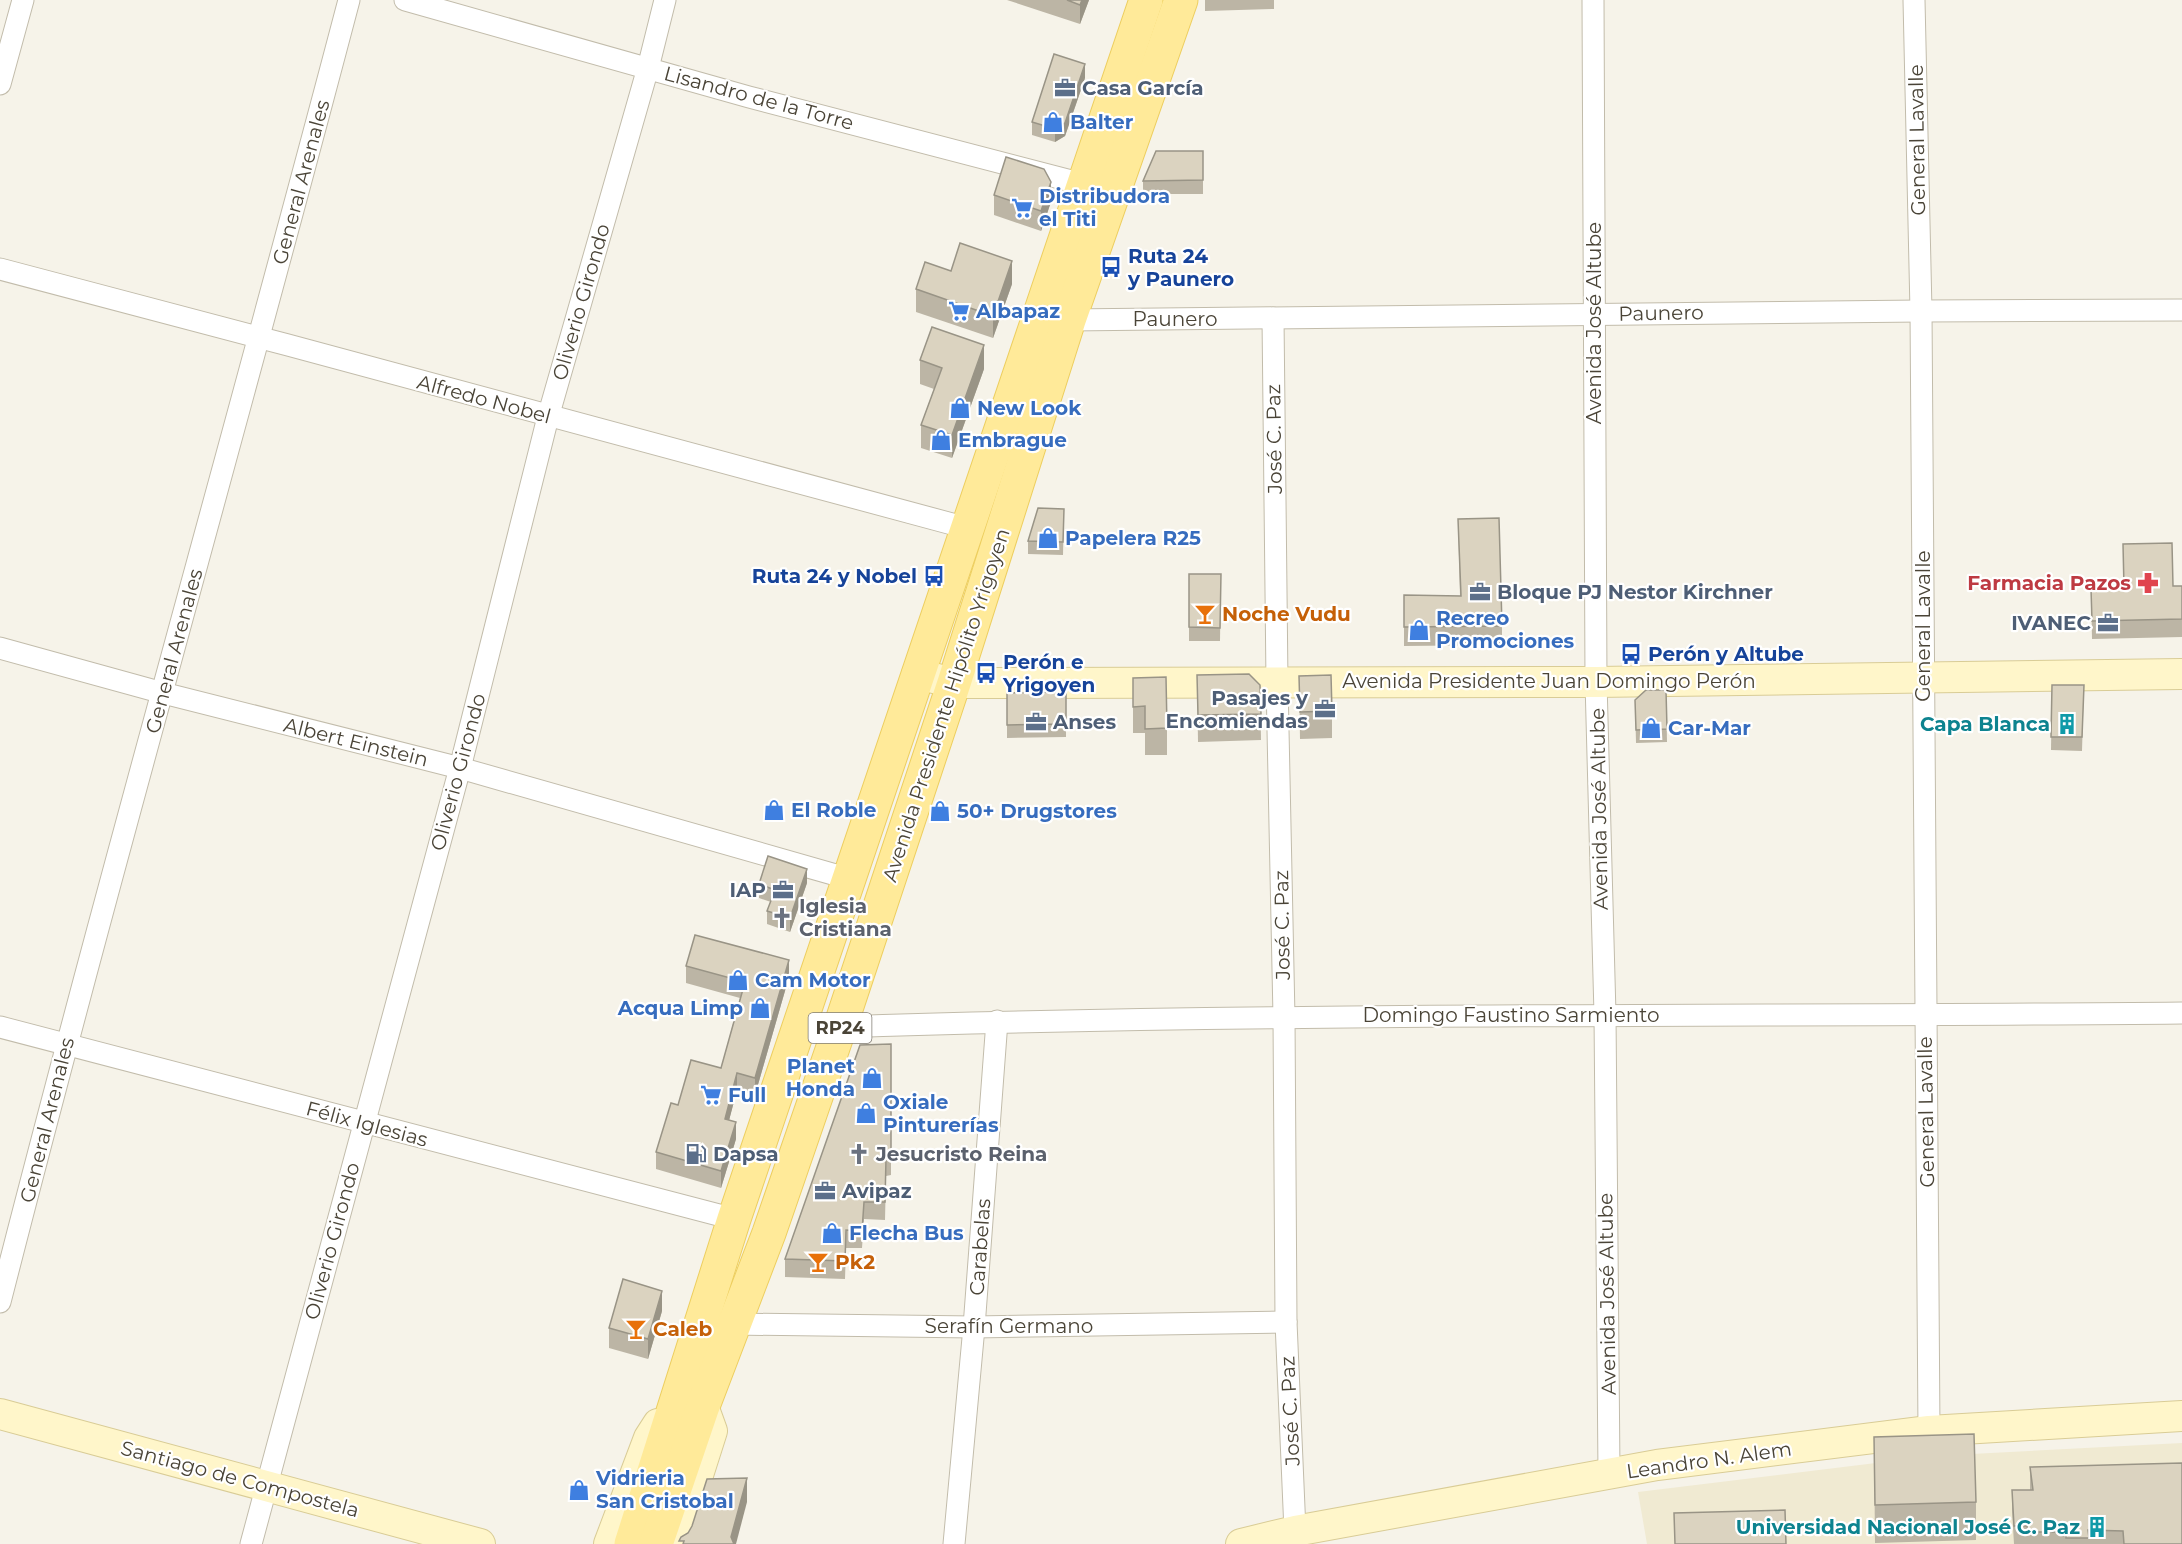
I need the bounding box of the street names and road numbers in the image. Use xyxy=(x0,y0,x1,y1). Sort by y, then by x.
street label: Lisandro de la Torre xyxy=(662,61,856,135)
street label: General Lavalle xyxy=(1904,64,1930,216)
street label: General Arenales xyxy=(267,97,335,267)
street label: Oliverio Girondo xyxy=(547,221,615,383)
street label: Avenida José Altube xyxy=(1582,222,1606,424)
street label: Paunero xyxy=(1618,300,1704,326)
street label: Paunero xyxy=(1132,307,1218,331)
street label: Alfredo Nobel xyxy=(414,370,554,428)
street label: José C. Paz xyxy=(1261,384,1287,495)
street label: Avenida Presidente Hipólito Yrigoyen xyxy=(877,525,1015,885)
street label: General Lavalle xyxy=(1911,550,1935,702)
street label: General Arenales xyxy=(140,566,208,736)
street label: Avenida Presidente Juan Domingo Perón xyxy=(1342,669,1756,693)
street label: Oliverio Girondo xyxy=(425,691,491,853)
street label: Avenida José Altube xyxy=(1585,708,1613,910)
street label: Albert Einstein xyxy=(281,712,431,772)
street label: José C. Paz xyxy=(1269,870,1295,981)
street label: Domingo Faustino Sarmiento xyxy=(1362,1003,1660,1027)
road number: RP24 xyxy=(808,1013,872,1043)
street label: General Arenales xyxy=(15,1035,79,1205)
street label: General Lavalle xyxy=(1913,1036,1939,1188)
street label: Félix Iglesias xyxy=(304,1096,431,1152)
street label: Oliverio Girondo xyxy=(299,1160,365,1322)
street label: Avenida José Altube xyxy=(1593,1193,1621,1395)
street label: Carabelas xyxy=(965,1197,995,1296)
street label: Serafín Germano xyxy=(925,1314,1093,1338)
street label: José C. Paz xyxy=(1275,1356,1305,1467)
street label: Santiago de Compostela xyxy=(118,1436,362,1522)
street label: Leandro N. Alem xyxy=(1625,1437,1793,1483)

